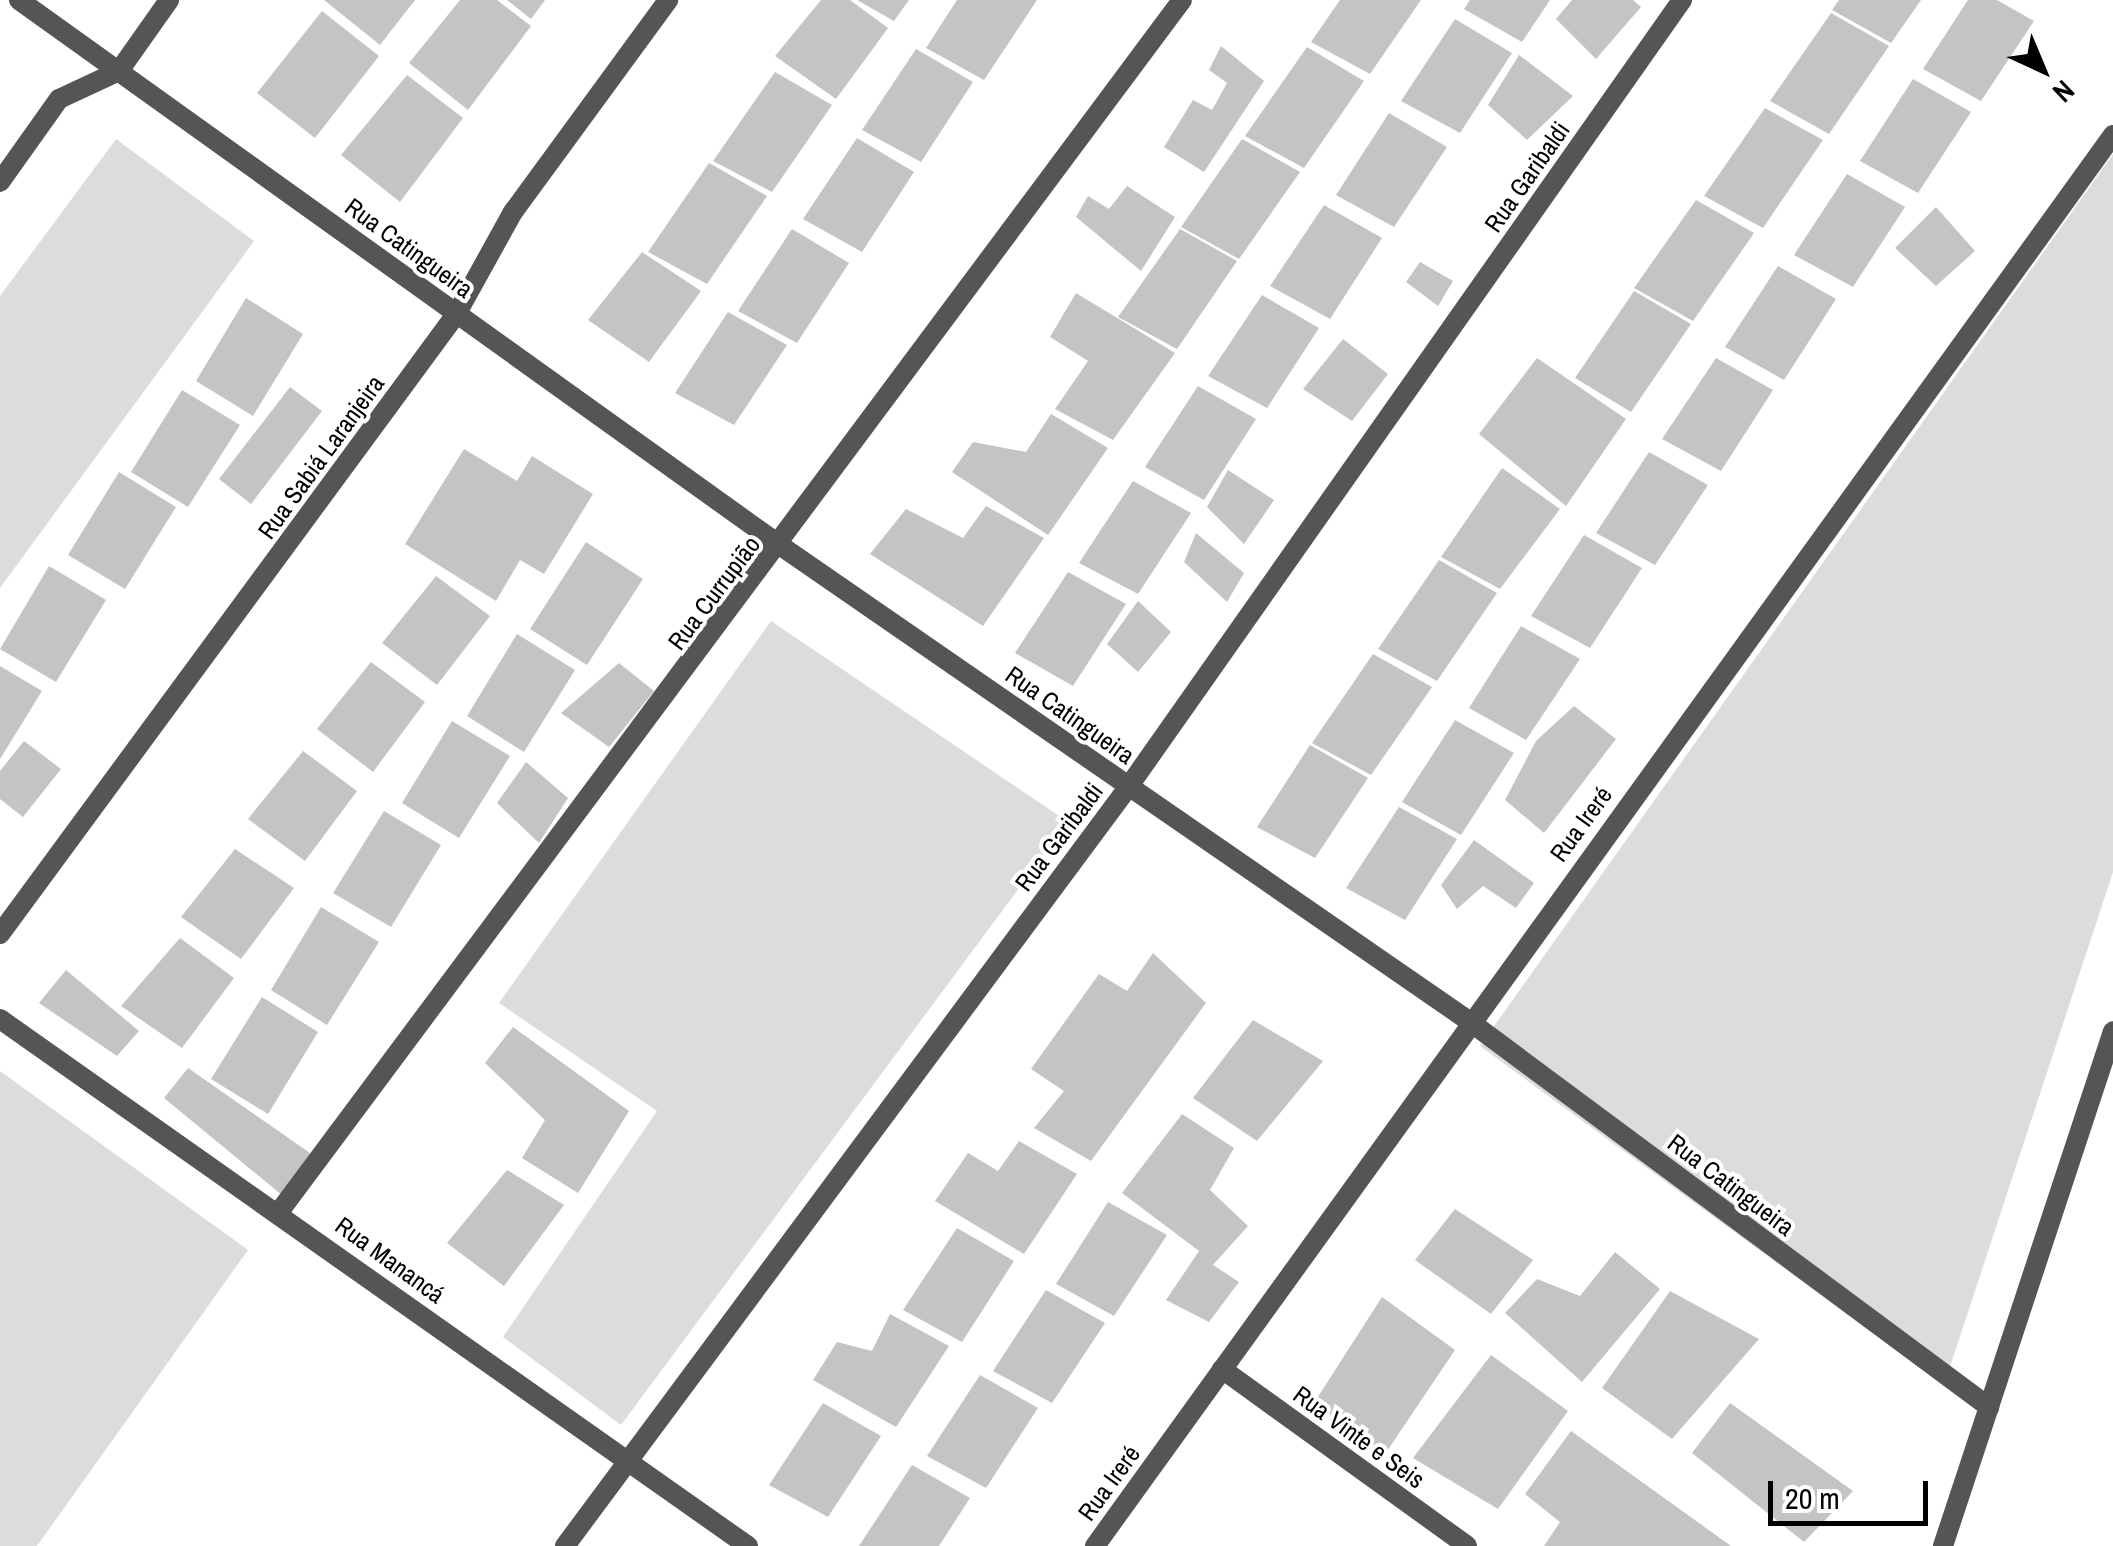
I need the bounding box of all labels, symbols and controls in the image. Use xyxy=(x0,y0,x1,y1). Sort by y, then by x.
north arrow xyxy=(1993,20,2093,120)
text: N xyxy=(2045,72,2083,111)
street label: Rua Garibaldi xyxy=(1478,116,1576,238)
street label: Rua Catingueira xyxy=(339,192,479,304)
street label: Rua Sabiá Laranjeira xyxy=(252,369,390,545)
street label: Rua Currupião xyxy=(662,530,766,656)
street label: Rua Catingueira xyxy=(1000,660,1140,770)
street label: Rua Garibaldi xyxy=(1009,777,1109,897)
street label: Rua Ireré xyxy=(1544,781,1618,867)
street label: Rua Catingueira xyxy=(1662,1128,1800,1242)
street label: Rua Manancá xyxy=(330,1210,450,1310)
street label: Rua Vinte e Seis xyxy=(1288,1379,1430,1495)
street label: Rua Ireré xyxy=(1072,1440,1146,1526)
scale bar xyxy=(1773,1461,1933,1523)
text: 20 m xyxy=(1785,1478,1840,1518)

